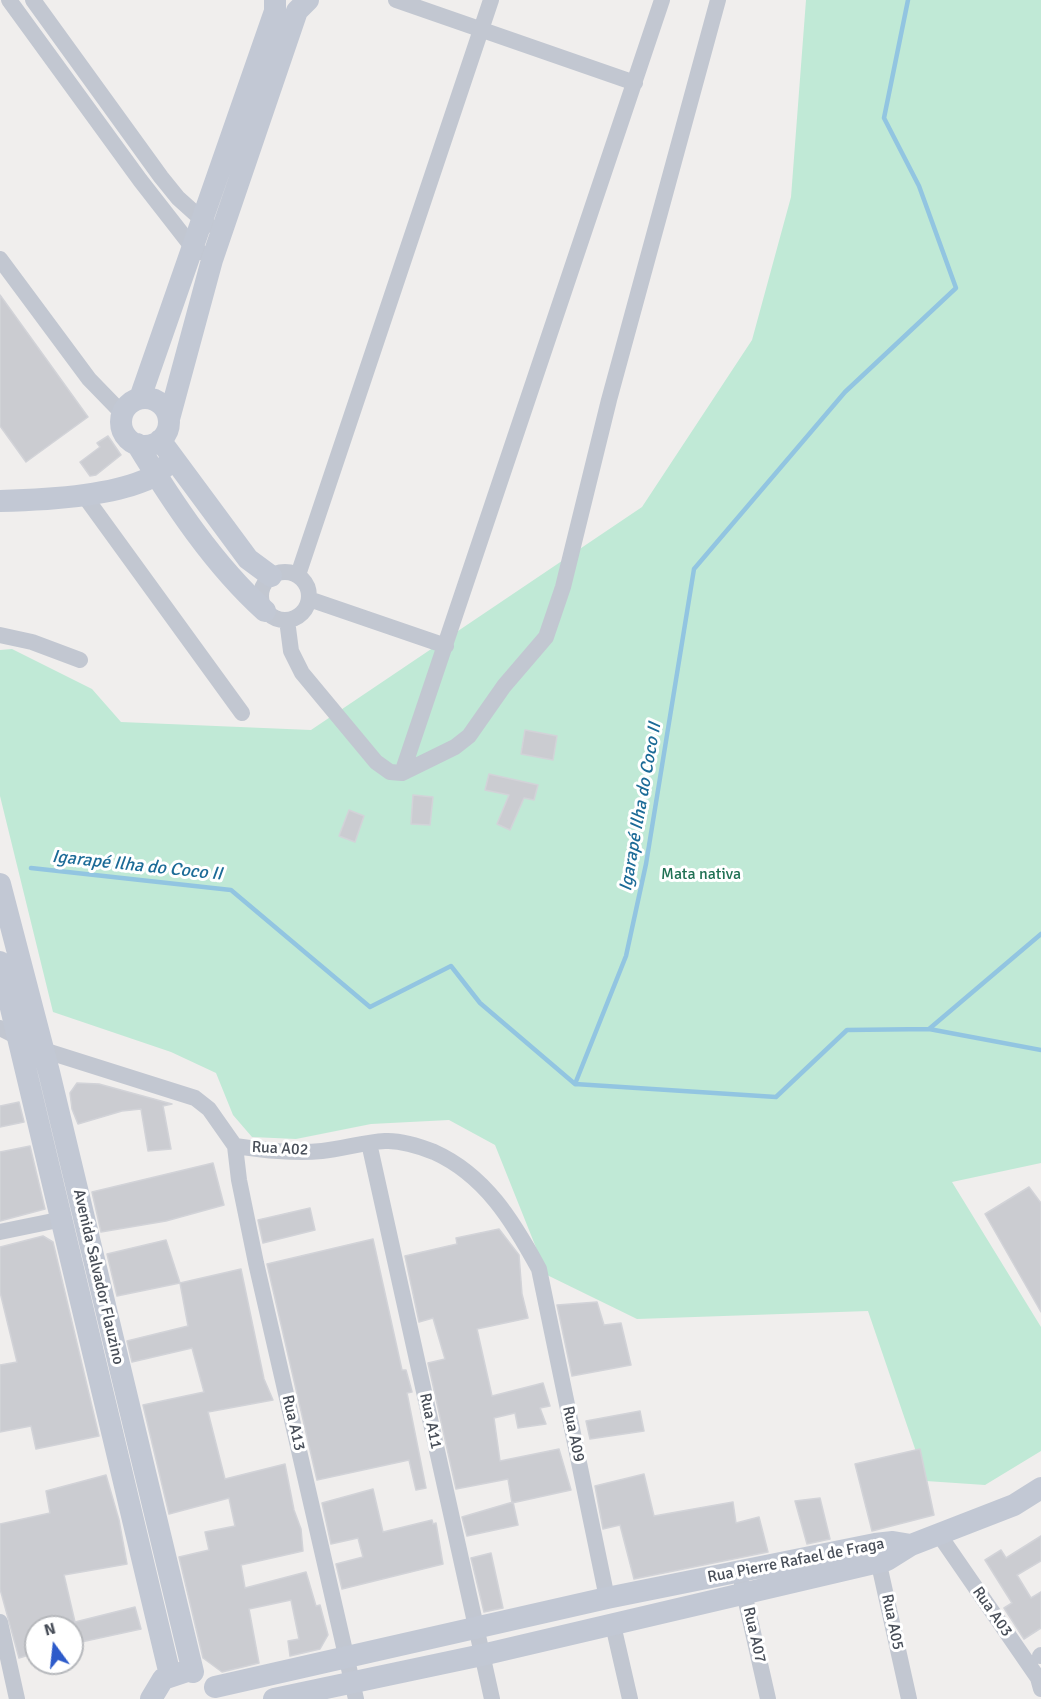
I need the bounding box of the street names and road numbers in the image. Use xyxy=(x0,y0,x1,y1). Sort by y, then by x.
street label: Rua A02 xyxy=(251,1138,309,1160)
street label: Avenida Salvador Flauzino xyxy=(68,1187,128,1367)
street label: Rua A11 xyxy=(415,1391,445,1451)
street label: Rua A13 xyxy=(277,1393,309,1453)
street label: Rua A09 xyxy=(558,1404,588,1464)
street label: Rua Pierre Rafael de Fraga xyxy=(706,1534,886,1588)
street label: Rua A03 xyxy=(968,1583,1016,1641)
street label: Rua A05 xyxy=(877,1592,907,1652)
street label: Rua A07 xyxy=(738,1605,770,1665)

